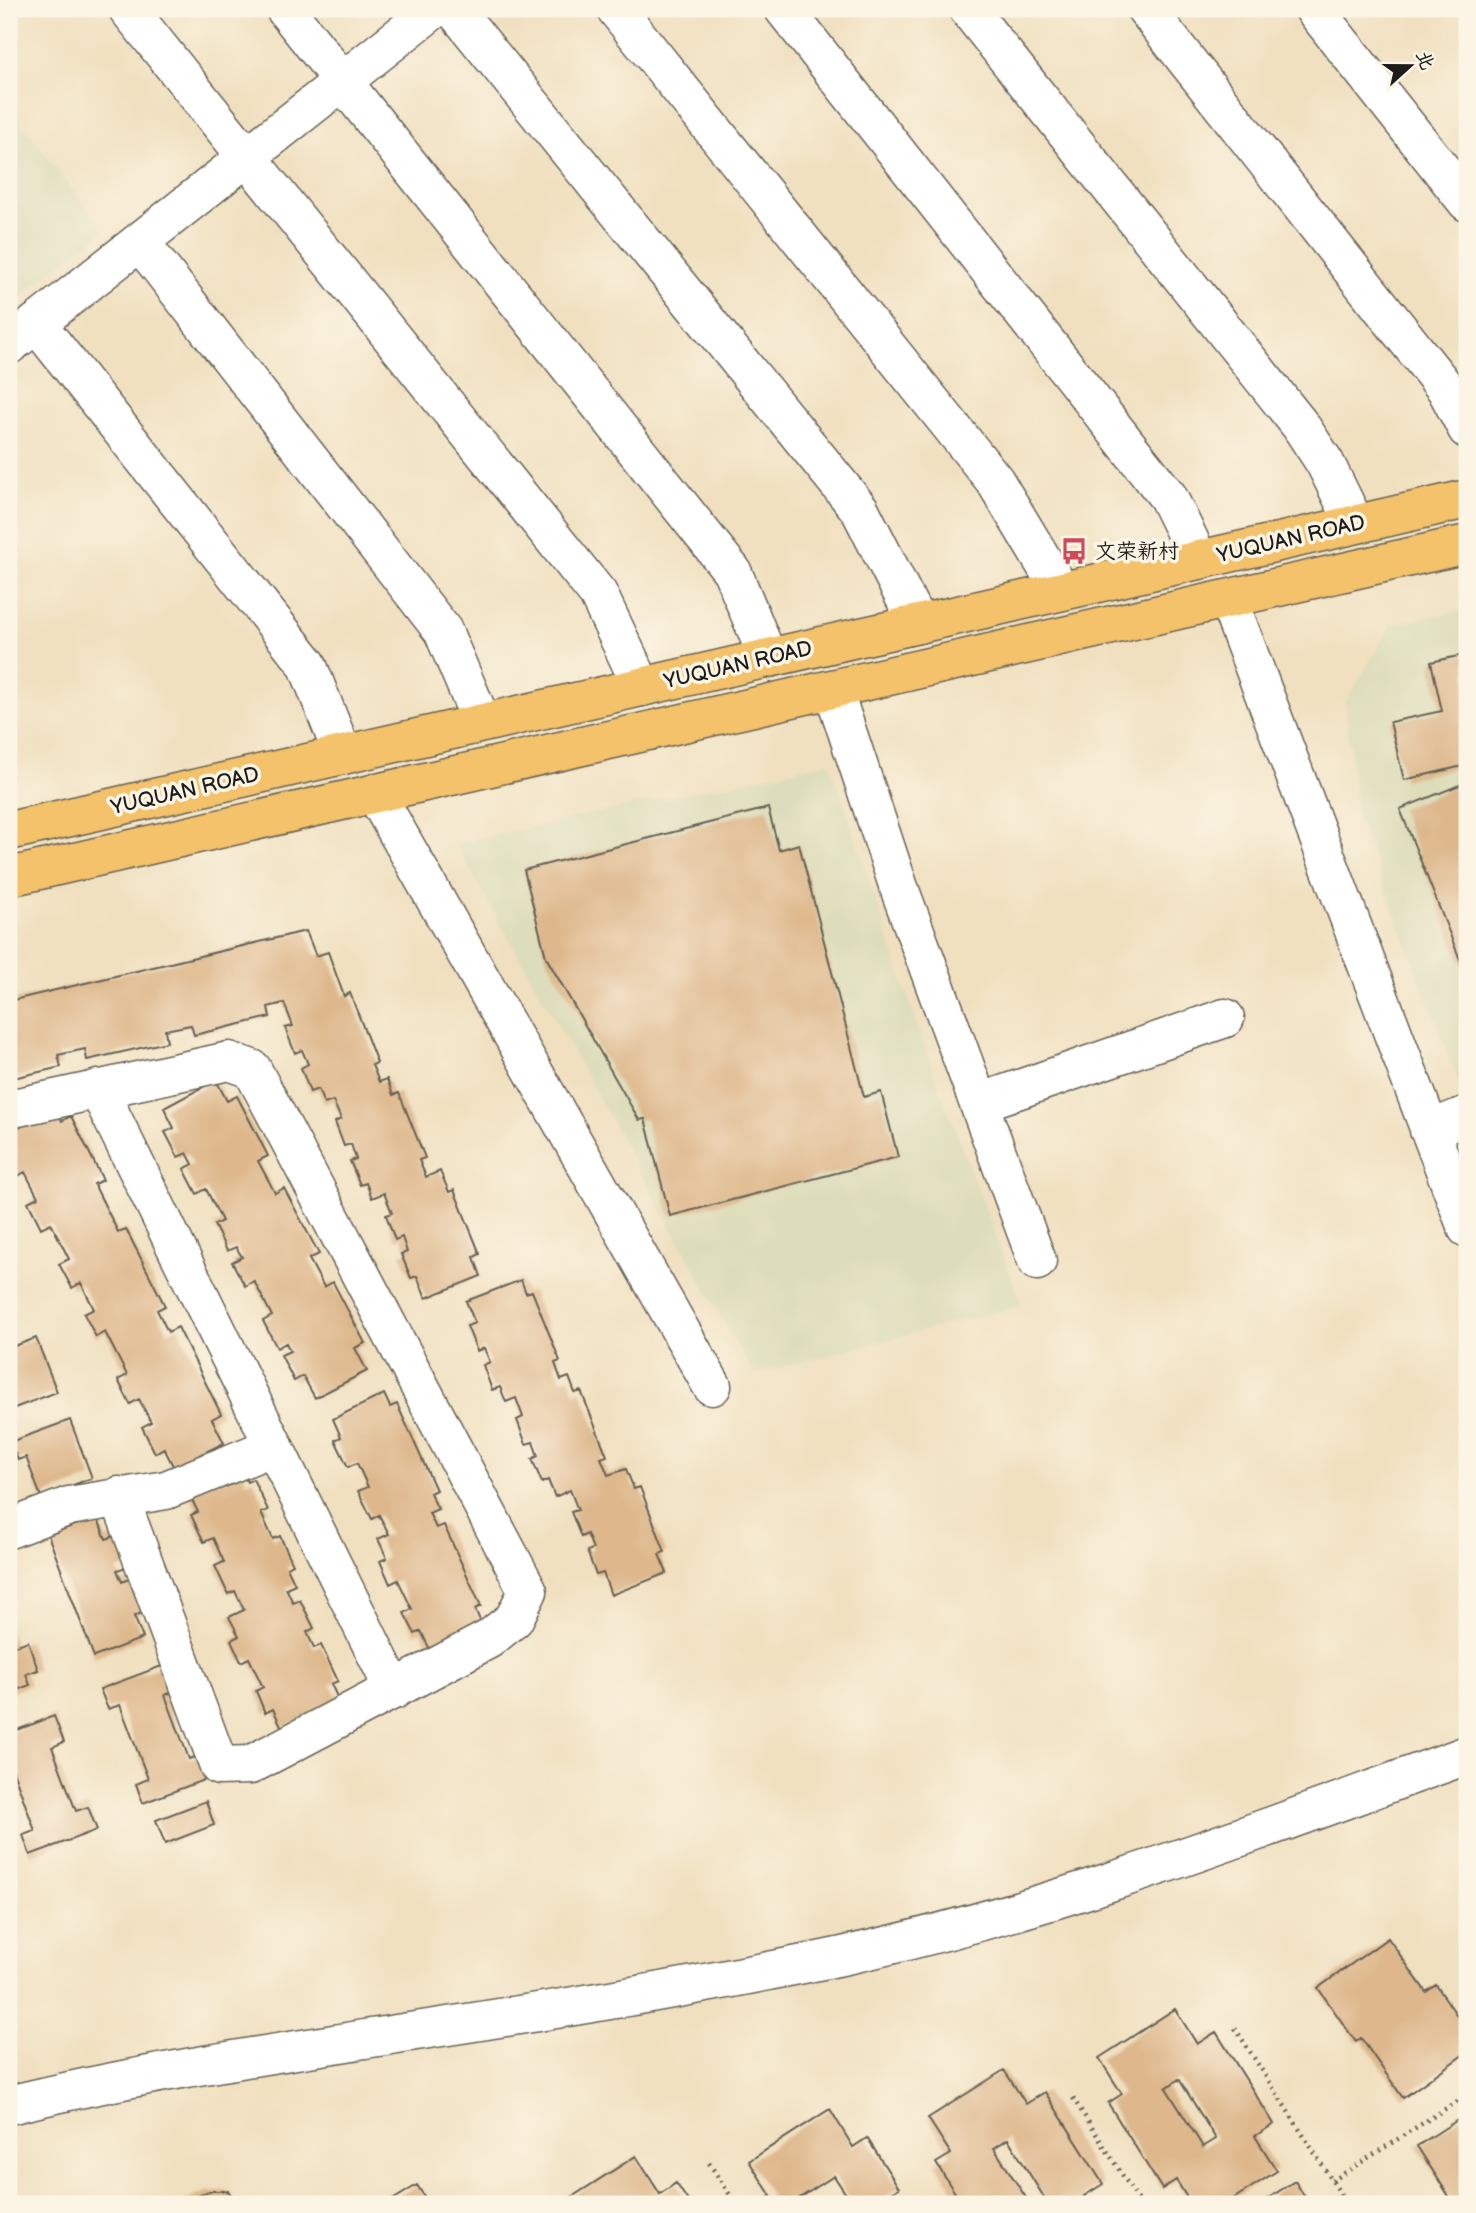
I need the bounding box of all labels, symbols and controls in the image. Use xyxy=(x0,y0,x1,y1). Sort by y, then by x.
north arrow xyxy=(1374,32,1444,102)
text: 北 xyxy=(1410,47,1439,73)
street label: YUQUAN ROAD xyxy=(1213,510,1368,568)
bus stop icon: 文荣新村 xyxy=(1059,536,1089,566)
place label: 文荣新村 xyxy=(1095,539,1179,564)
street label: YUQUAN ROAD xyxy=(660,636,815,694)
street label: YUQUAN ROAD xyxy=(107,762,262,820)

